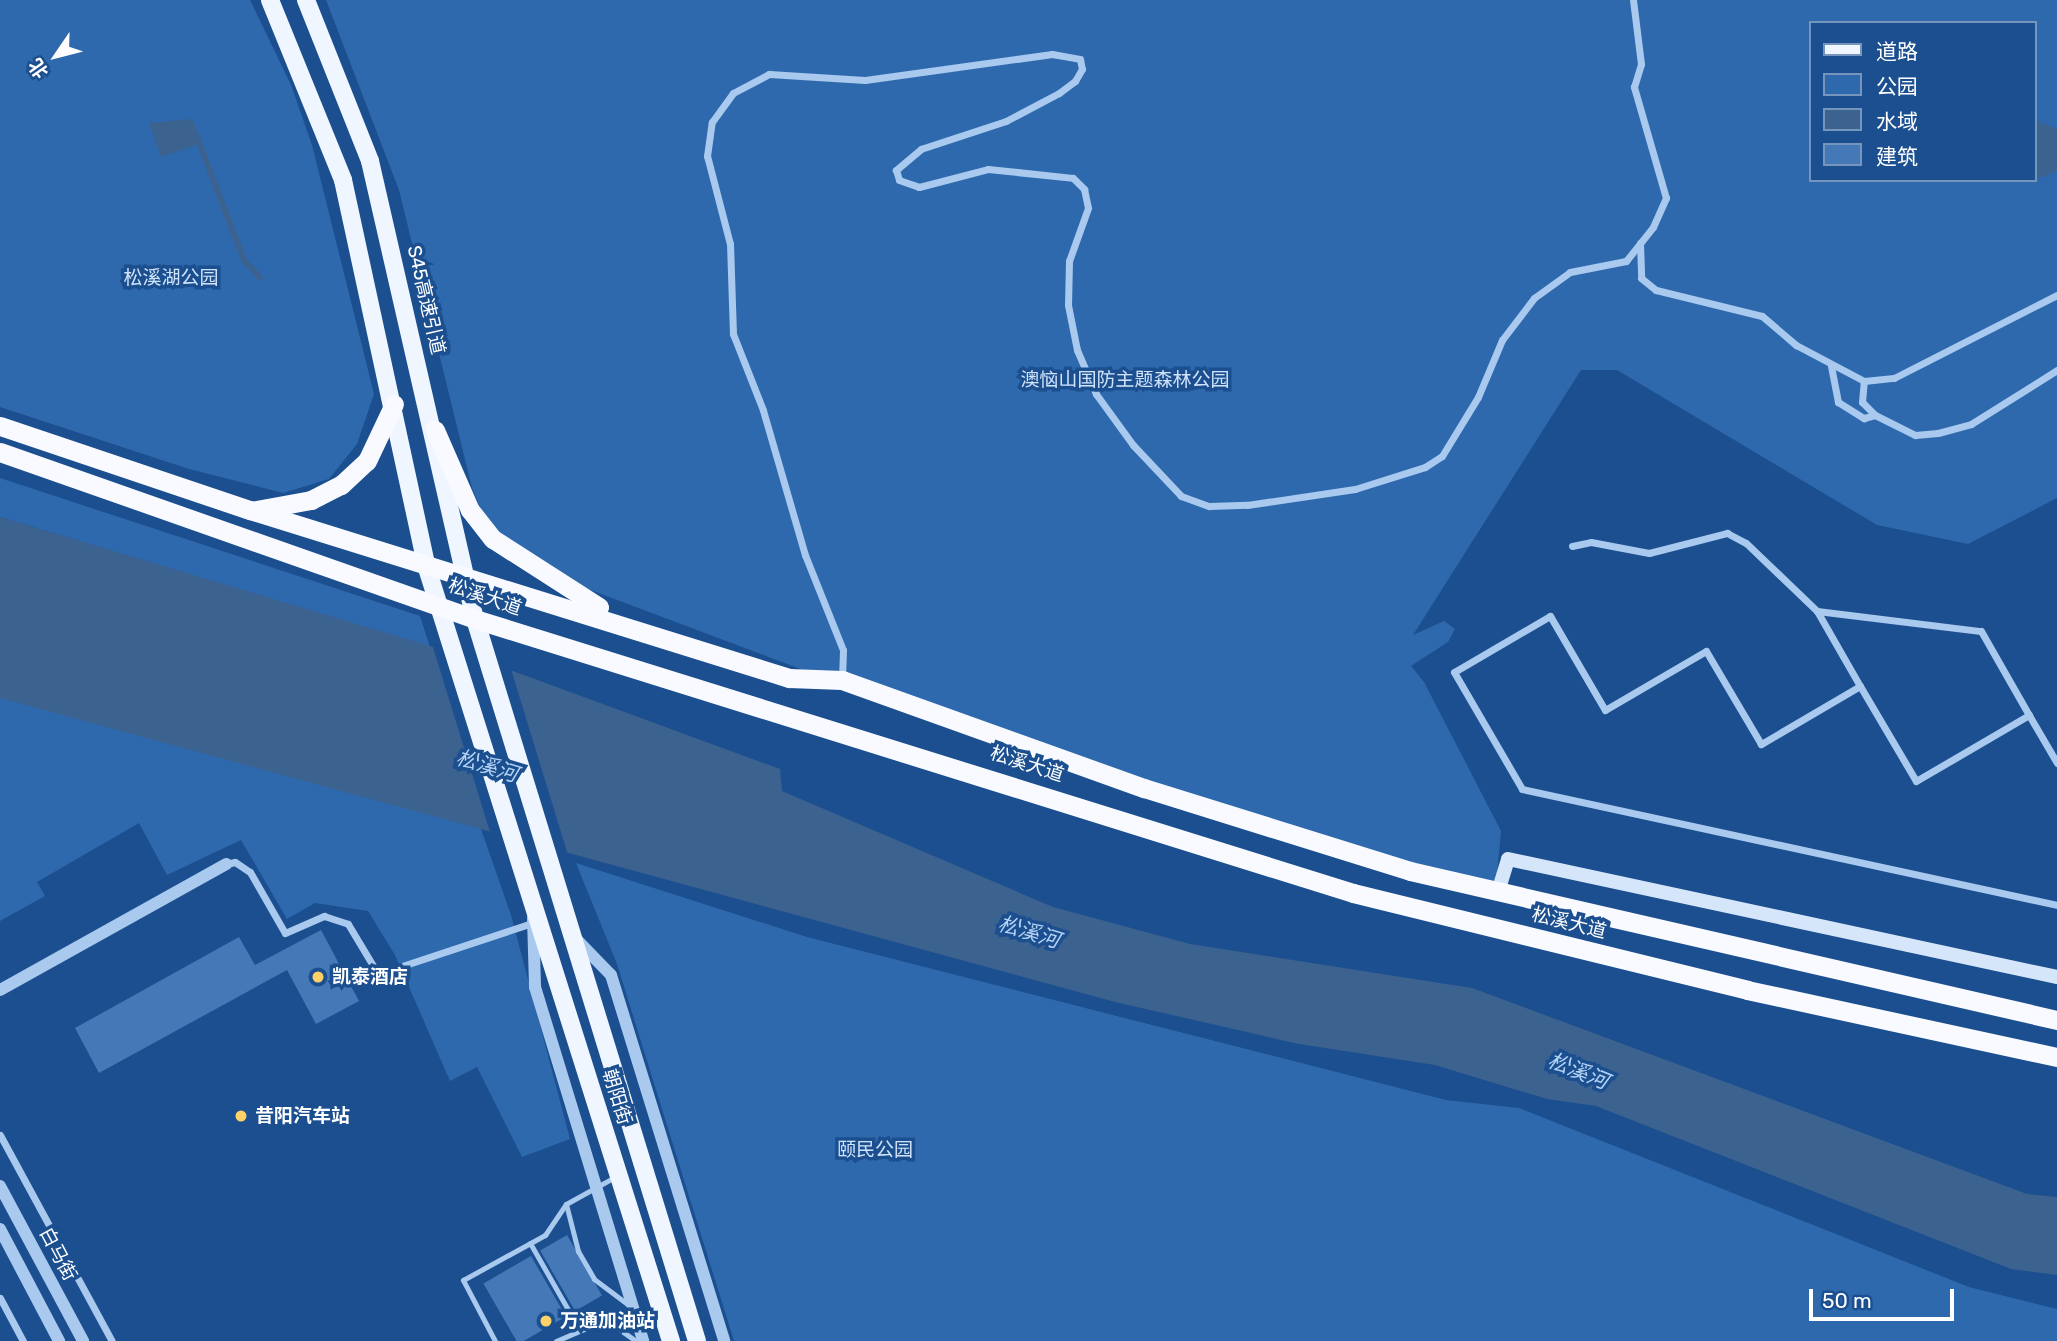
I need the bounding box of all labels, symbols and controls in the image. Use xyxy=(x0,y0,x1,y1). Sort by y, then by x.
north arrow xyxy=(21,21,91,91)
legend xyxy=(1808,21,2036,182)
text: 道路 xyxy=(1876,39,1918,64)
text: 北 xyxy=(24,54,53,83)
text: 公园 xyxy=(1876,74,1918,99)
text: 水域 xyxy=(1876,109,1918,134)
text: 建筑 xyxy=(1876,144,1918,169)
street label: S45高速引道 xyxy=(402,243,450,357)
park label: 松溪湖公园 xyxy=(124,267,218,289)
park label: 澳恼山国防主题森林公园 xyxy=(1021,369,1229,391)
street label: 松溪大道 xyxy=(445,574,525,620)
street label: 松溪大道 xyxy=(987,741,1067,787)
water label: 松溪河 xyxy=(453,745,521,787)
street label: 松溪大道 xyxy=(1529,903,1609,943)
water label: 松溪河 xyxy=(995,911,1063,953)
place label: 凯泰酒店 xyxy=(332,966,408,988)
marker: 凯泰酒店 xyxy=(310,969,326,985)
water label: 松溪河 xyxy=(1544,1048,1612,1094)
street label: 朝阳街 xyxy=(598,1066,636,1128)
place label: 昔阳汽车站 xyxy=(255,1105,350,1127)
marker: 昔阳汽车站 xyxy=(233,1108,249,1124)
park label: 颐民公园 xyxy=(837,1139,913,1161)
street label: 白马街 xyxy=(35,1223,81,1285)
scale bar xyxy=(1812,1274,1957,1318)
text: 50 m xyxy=(1822,1288,1872,1313)
place label: 万通加油站 xyxy=(560,1310,655,1332)
marker: 万通加油站 xyxy=(538,1313,554,1329)

